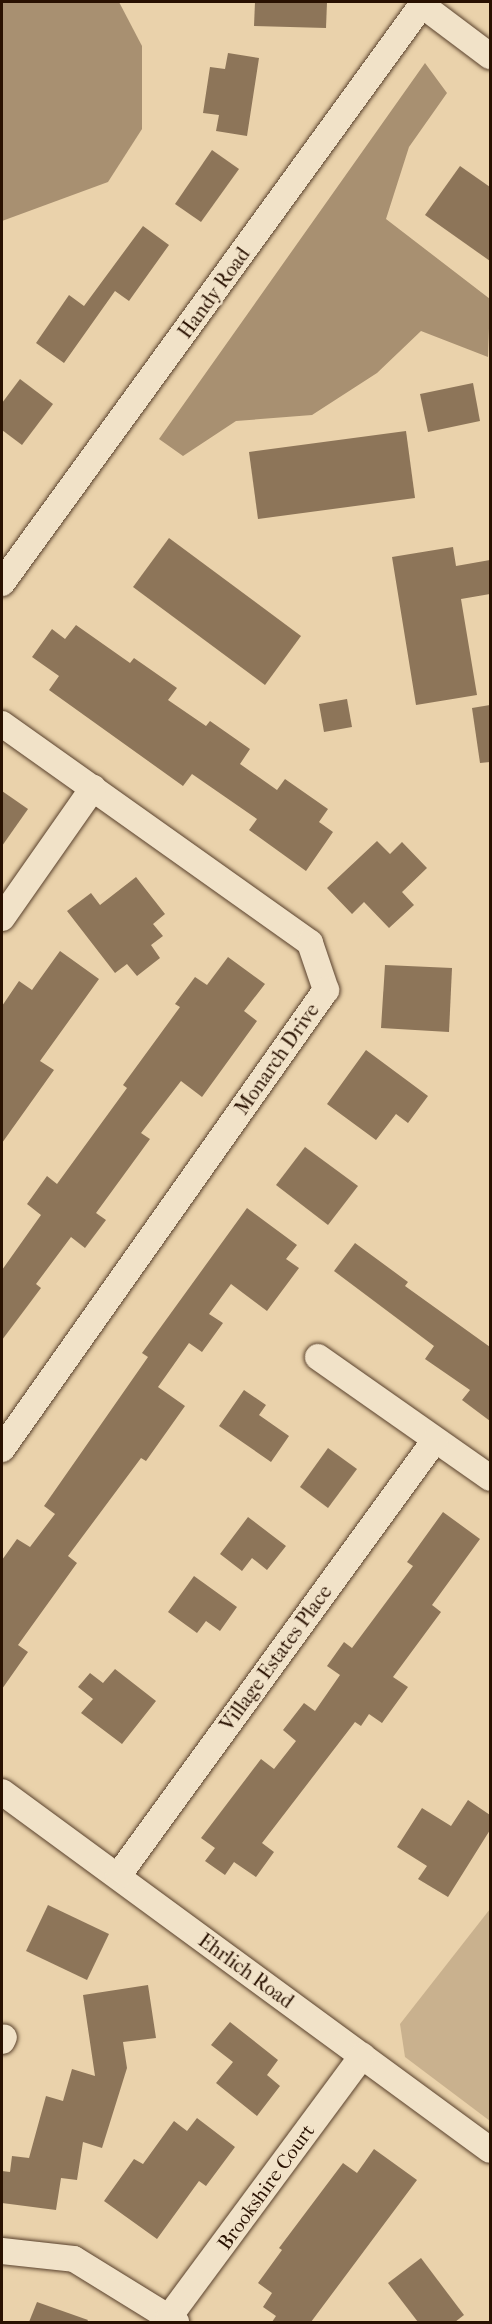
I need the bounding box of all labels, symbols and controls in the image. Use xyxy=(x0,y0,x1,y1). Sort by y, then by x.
street label: Handy Road xyxy=(173,243,255,343)
street label: Monarch Drive xyxy=(230,999,324,1119)
street label: Village Estates Place xyxy=(215,1580,337,1736)
street label: Ehrlich Road xyxy=(194,1928,298,2014)
street label: Brookshire Court xyxy=(212,2120,320,2254)

